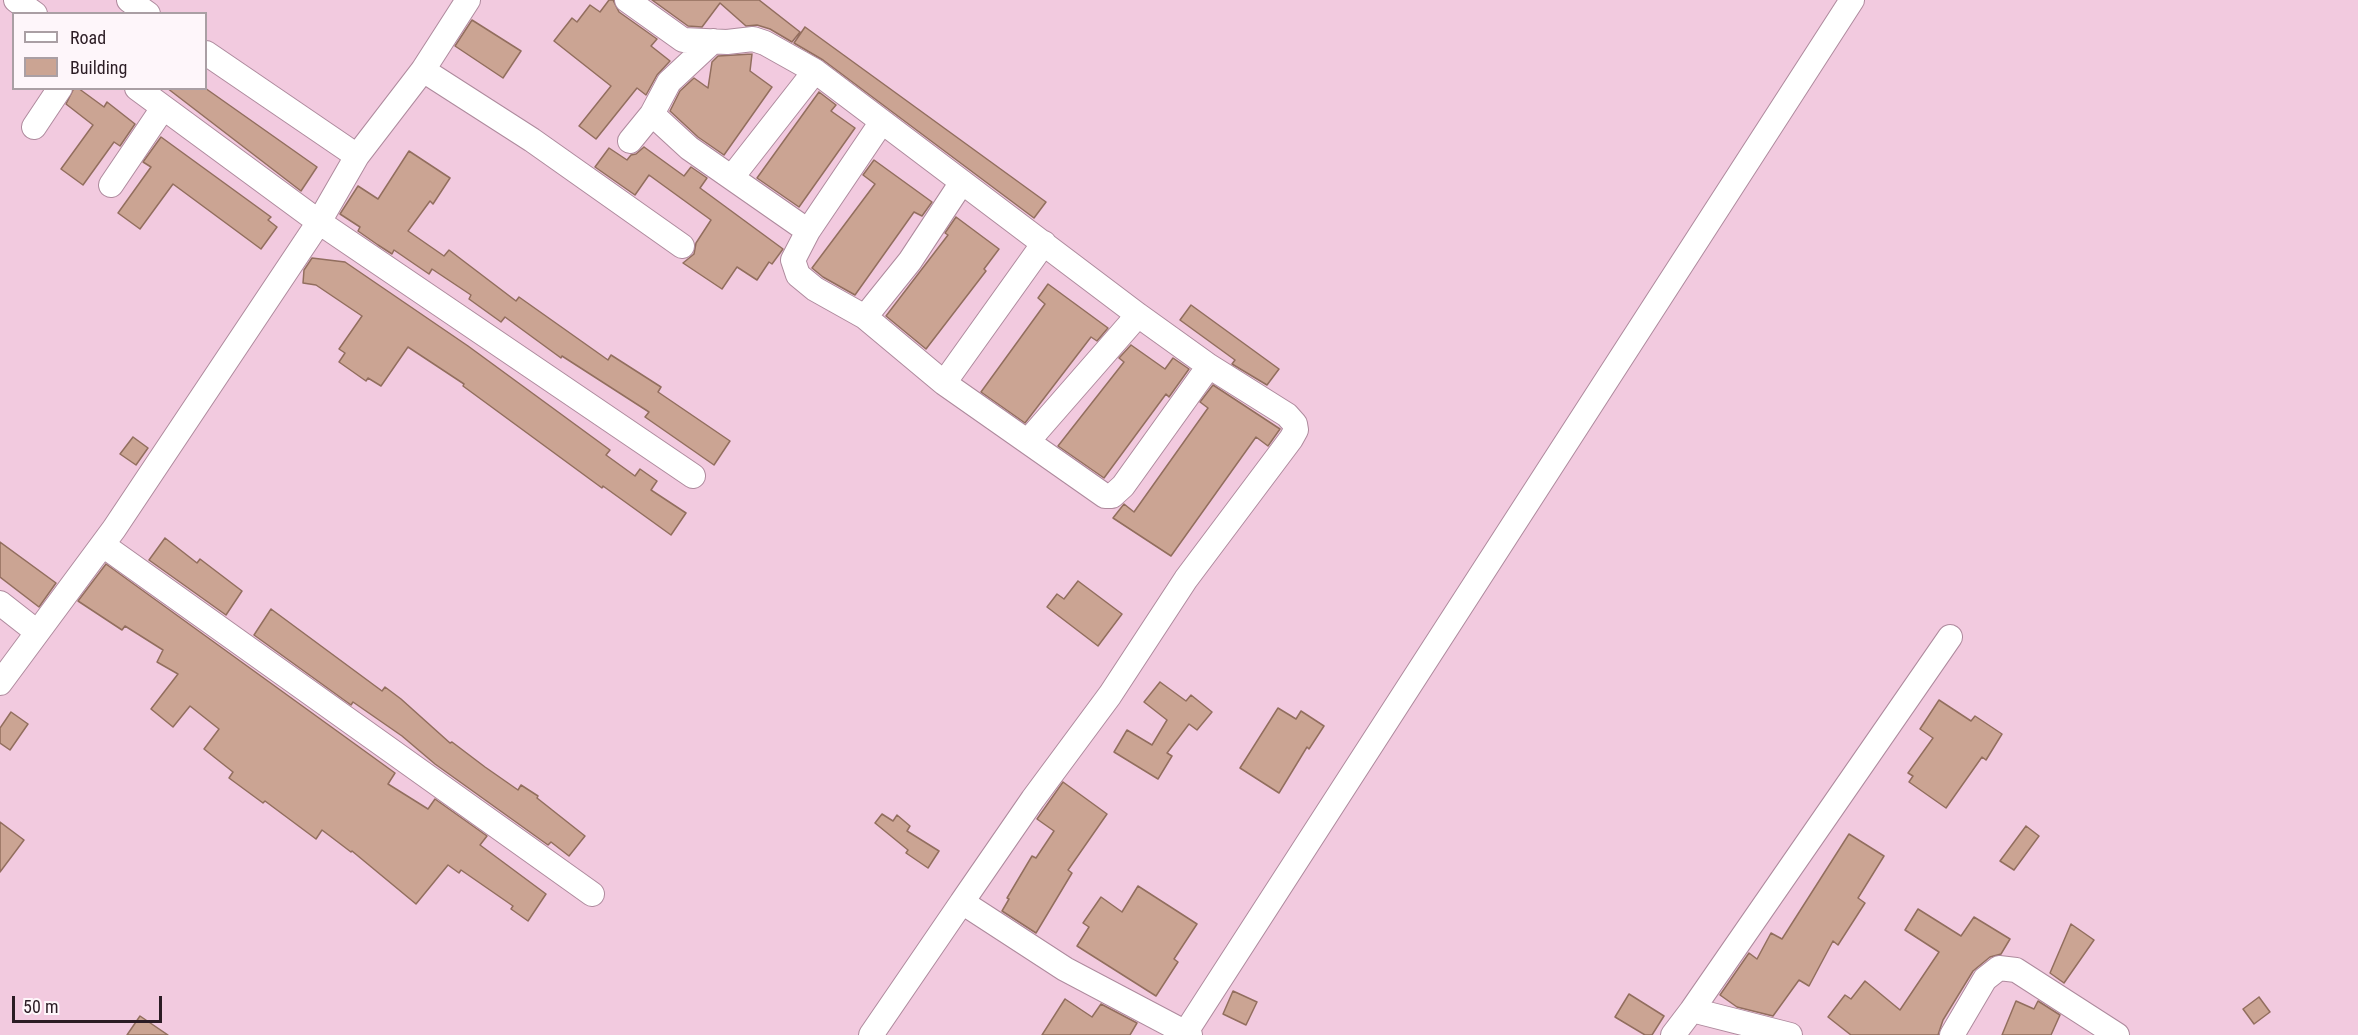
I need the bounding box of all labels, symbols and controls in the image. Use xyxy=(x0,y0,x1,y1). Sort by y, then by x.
legend xyxy=(12,12,207,90)
text: Road xyxy=(70,27,106,48)
text: Building xyxy=(70,57,127,78)
scale bar xyxy=(15,984,165,1022)
text: 50 m xyxy=(23,996,58,1017)

